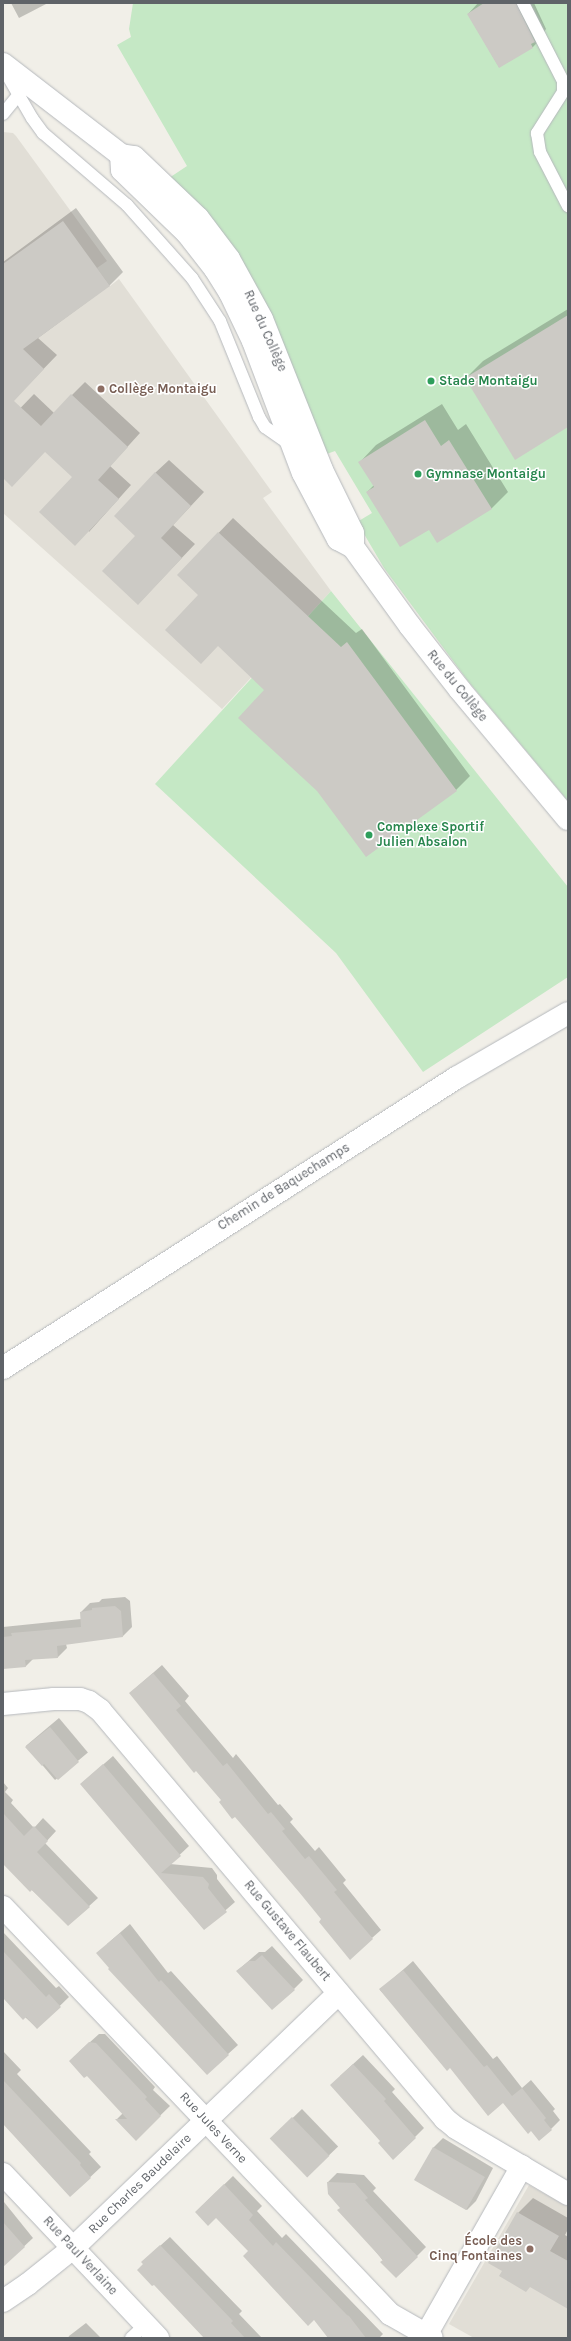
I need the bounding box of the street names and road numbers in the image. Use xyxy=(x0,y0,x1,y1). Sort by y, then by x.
street label: Rue du Collège xyxy=(240,288,290,374)
street label: Rue du Collège xyxy=(423,647,491,725)
street label: Chemin de Baquechamps xyxy=(215,1140,353,1234)
street label: Rue Gustave Flaubert xyxy=(240,1878,334,1984)
street label: Rue Jules Verne xyxy=(176,2089,250,2167)
street label: Rue Charles Baudelaire xyxy=(85,2131,195,2237)
street label: Rue Paul Verlaine xyxy=(40,2213,120,2299)

